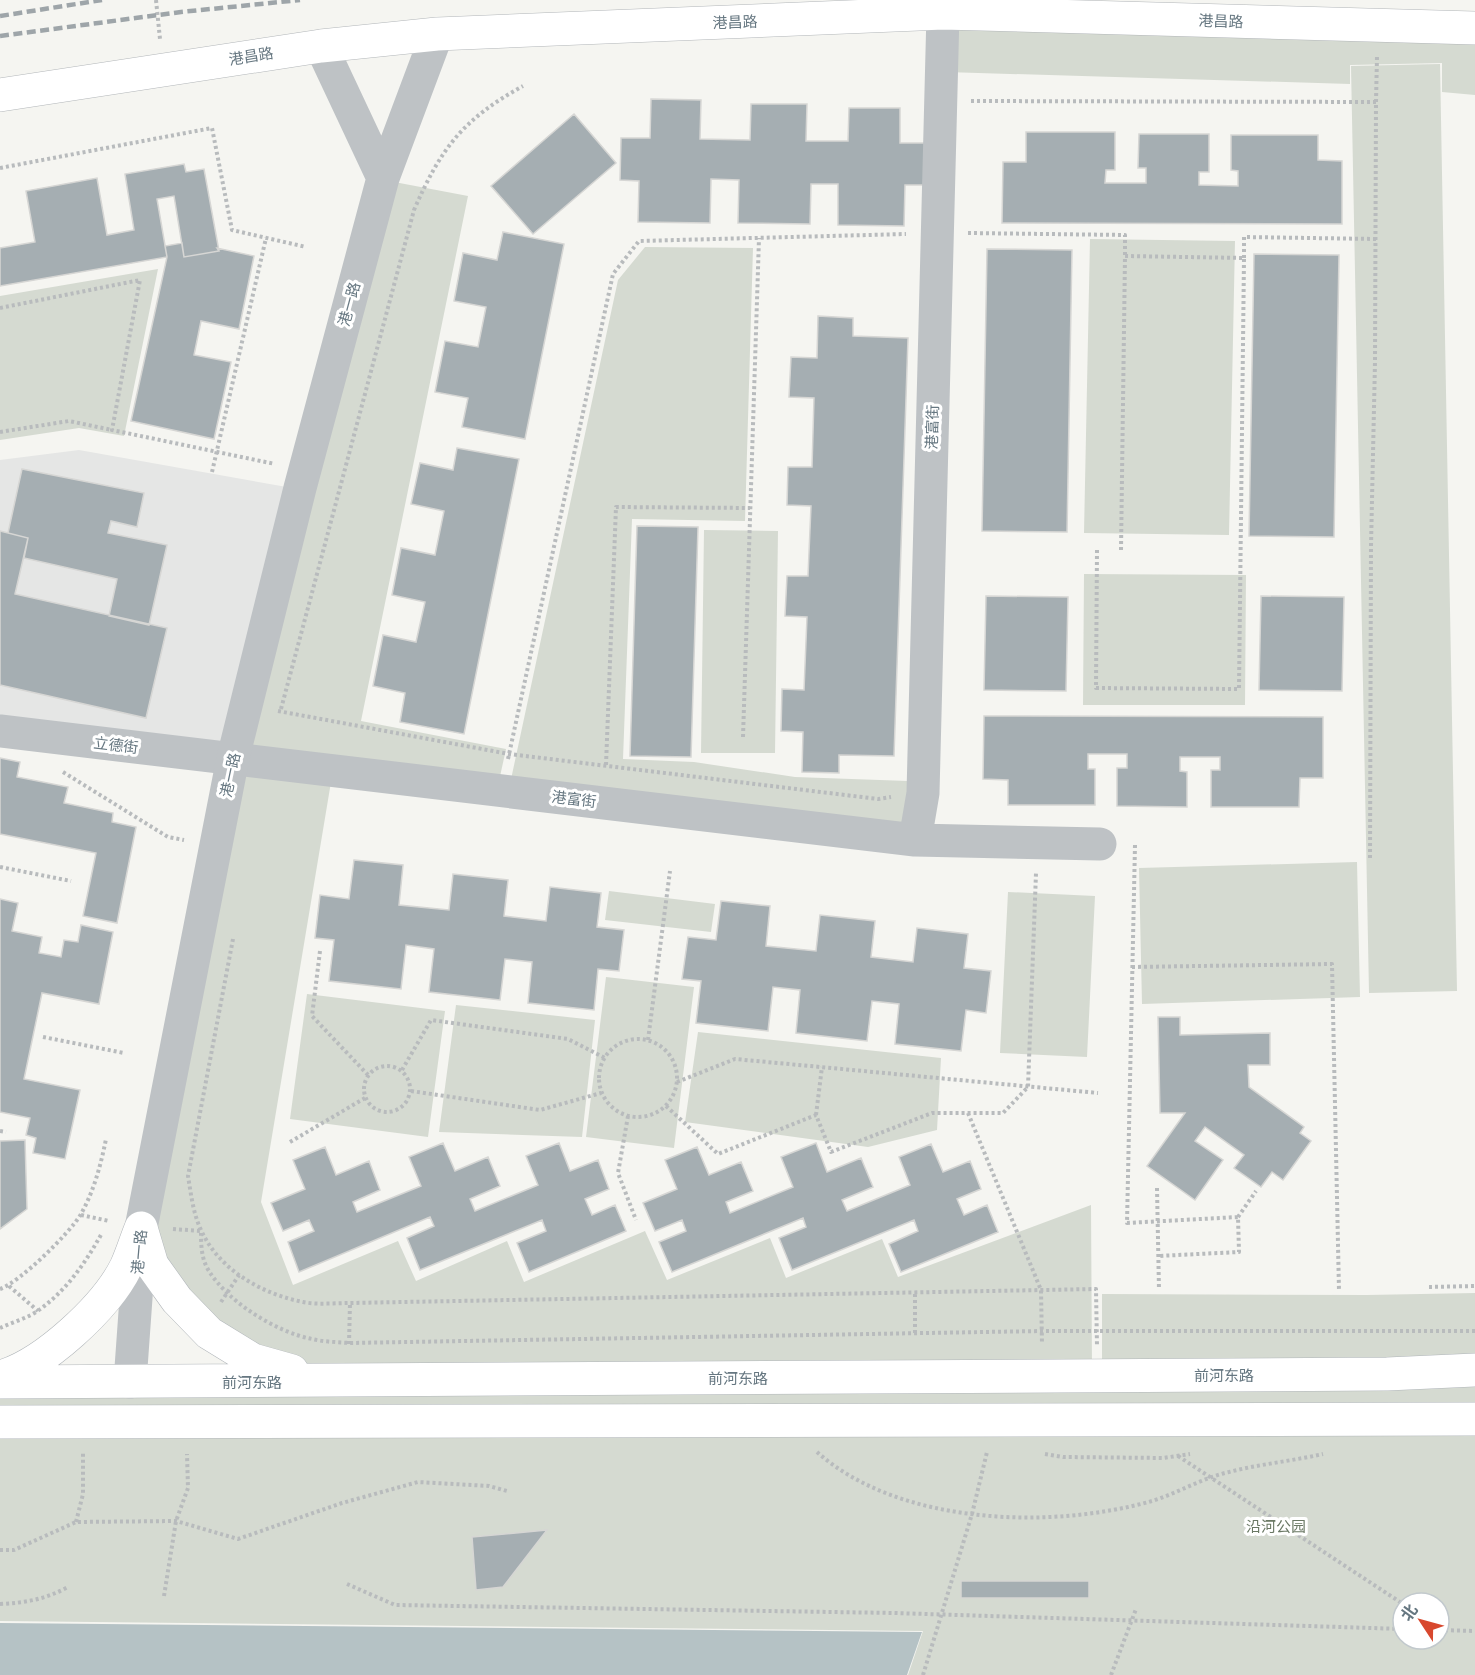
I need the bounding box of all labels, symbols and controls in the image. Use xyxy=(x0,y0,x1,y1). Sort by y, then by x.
street label: 港昌路 xyxy=(1198,11,1244,31)
street label: 港昌路 xyxy=(712,12,758,32)
street label: 港昌路 xyxy=(227,43,275,69)
street label: 港一路 xyxy=(334,280,364,328)
street label: 港富街 xyxy=(922,404,942,450)
street label: 立德街 xyxy=(93,733,139,757)
street label: 港一路 xyxy=(216,751,244,799)
street label: 港富街 xyxy=(551,787,597,811)
street label: 港一路 xyxy=(128,1229,150,1275)
street label: 前河东路 xyxy=(1194,1366,1254,1385)
street label: 前河东路 xyxy=(708,1369,768,1388)
street label: 前河东路 xyxy=(222,1373,282,1392)
park label: 沿河公园 xyxy=(1246,1517,1306,1536)
north arrow xyxy=(1391,1591,1451,1651)
text: 北 xyxy=(1397,1600,1422,1625)

